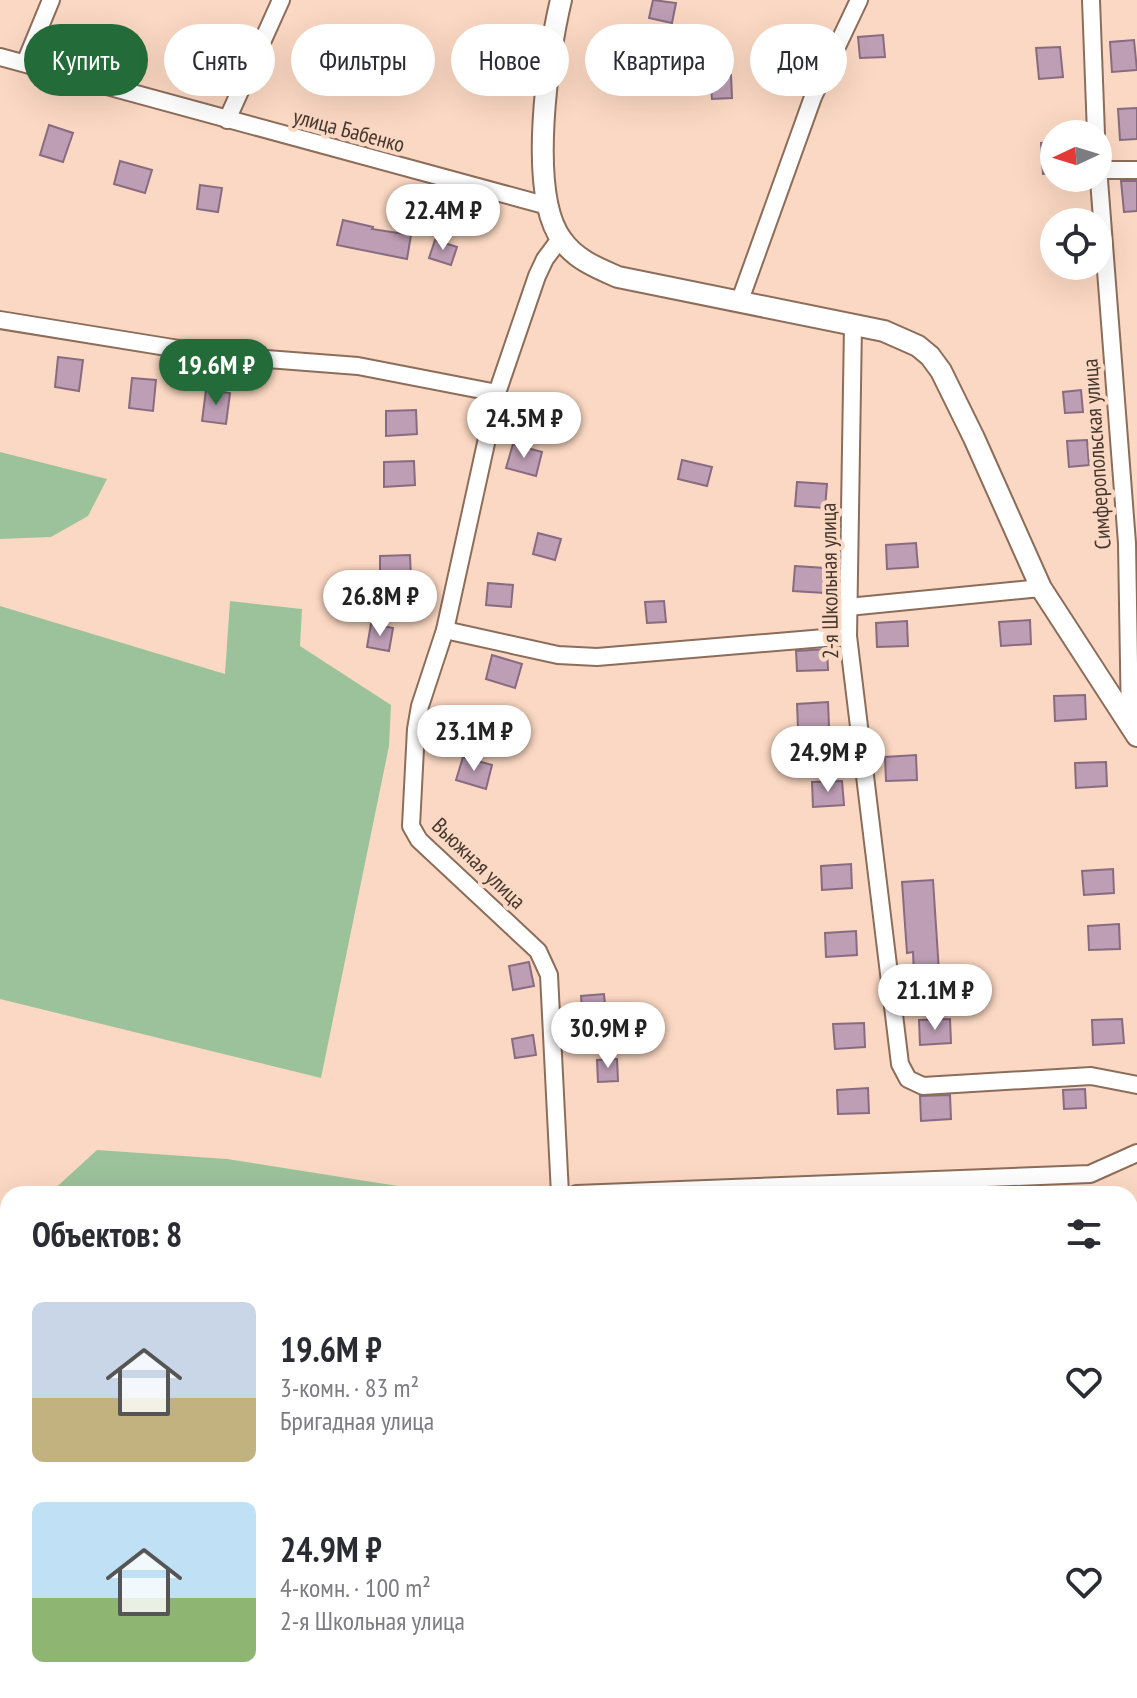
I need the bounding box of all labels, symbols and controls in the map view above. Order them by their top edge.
chip: Купить [24,24,148,96]
chip: Снять [164,24,275,96]
chip: Фильтры [291,24,435,96]
chip: Новое [451,24,569,96]
chip: Квартира [585,24,734,96]
chip: Дом [750,24,847,96]
street label: улица Бабенко [290,102,408,158]
north arrow [1040,120,1112,192]
map controls [1040,120,1112,280]
pin: 22.4M ₽ [369,184,517,252]
text: 22.4M ₽ [404,193,482,226]
button: locate [1040,208,1112,280]
pin: 19.6M ₽ [142,339,290,407]
text: 19.6M ₽ [177,348,255,381]
street label: Симферопольская улица [1075,358,1117,550]
pin: 24.5M ₽ [450,392,598,460]
text: 24.5M ₽ [485,401,563,434]
street label: 2-я Школьная улица [814,503,844,659]
pin: 26.8M ₽ [306,570,454,638]
text: 26.8M ₽ [341,579,419,612]
pin: 23.1M ₽ [400,705,548,773]
text: 23.1M ₽ [435,714,513,747]
pin: 24.9M ₽ [754,726,902,794]
text: 24.9M ₽ [789,735,867,768]
street label: Вьюжная улица [426,811,532,915]
pin: 21.1M ₽ [861,964,1009,1032]
text: 21.1M ₽ [896,973,974,1006]
pin: 30.9M ₽ [534,1002,682,1070]
text: 30.9M ₽ [569,1011,647,1044]
text: Объектов: 8 [32,1212,182,1256]
icon: filters [1062,1212,1106,1256]
text: 19.6M ₽ [280,1327,382,1371]
icon: home [96,1334,192,1430]
icon: heart [1062,1360,1106,1404]
text: 3-комн. · 83 m² [280,1371,419,1404]
text: Бригадная улица [280,1404,434,1437]
text: 24.9M ₽ [280,1527,382,1571]
icon: home [96,1534,192,1630]
icon: heart [1062,1560,1106,1604]
text: 4-комн. · 100 m² [280,1571,431,1604]
text: 2-я Школьная улица [280,1604,465,1637]

